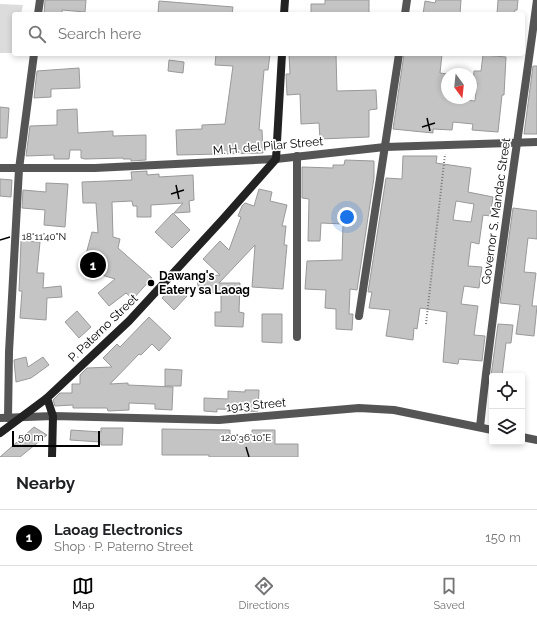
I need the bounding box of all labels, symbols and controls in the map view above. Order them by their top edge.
search box [12,12,525,56]
icon: search [26,23,48,45]
text: Search here [58,25,141,43]
north arrow [441,68,477,104]
street label: M. H. del Pilar Street [212,134,324,158]
street label: Governor S. Mandac Street [479,137,513,285]
your location [337,207,357,227]
text: 18°11'40"N [22,231,66,242]
pin: 1 [80,250,106,280]
place label: Dawang's Eatery sa Laoag [159,269,250,297]
marker: Dawang's Eatery sa Laoag [146,278,156,288]
street label: P. Paterno Street [65,291,141,365]
map controls [489,373,525,445]
button: locate [489,373,525,409]
street label: 1913 Street [225,395,287,415]
button: layers [489,409,525,445]
scale bar [12,429,100,448]
text: 50 m [18,431,44,444]
text: 120°36'10"E [221,432,271,443]
text: Nearby [16,473,75,493]
text: Laoag Electronics [54,521,183,539]
text: 1 [26,530,32,545]
text: 150 m [485,530,521,545]
text: Shop · P. Paterno Street [54,539,193,554]
tab: Map [72,575,94,612]
tab: Directions [239,575,289,612]
tab: Saved [433,575,465,612]

